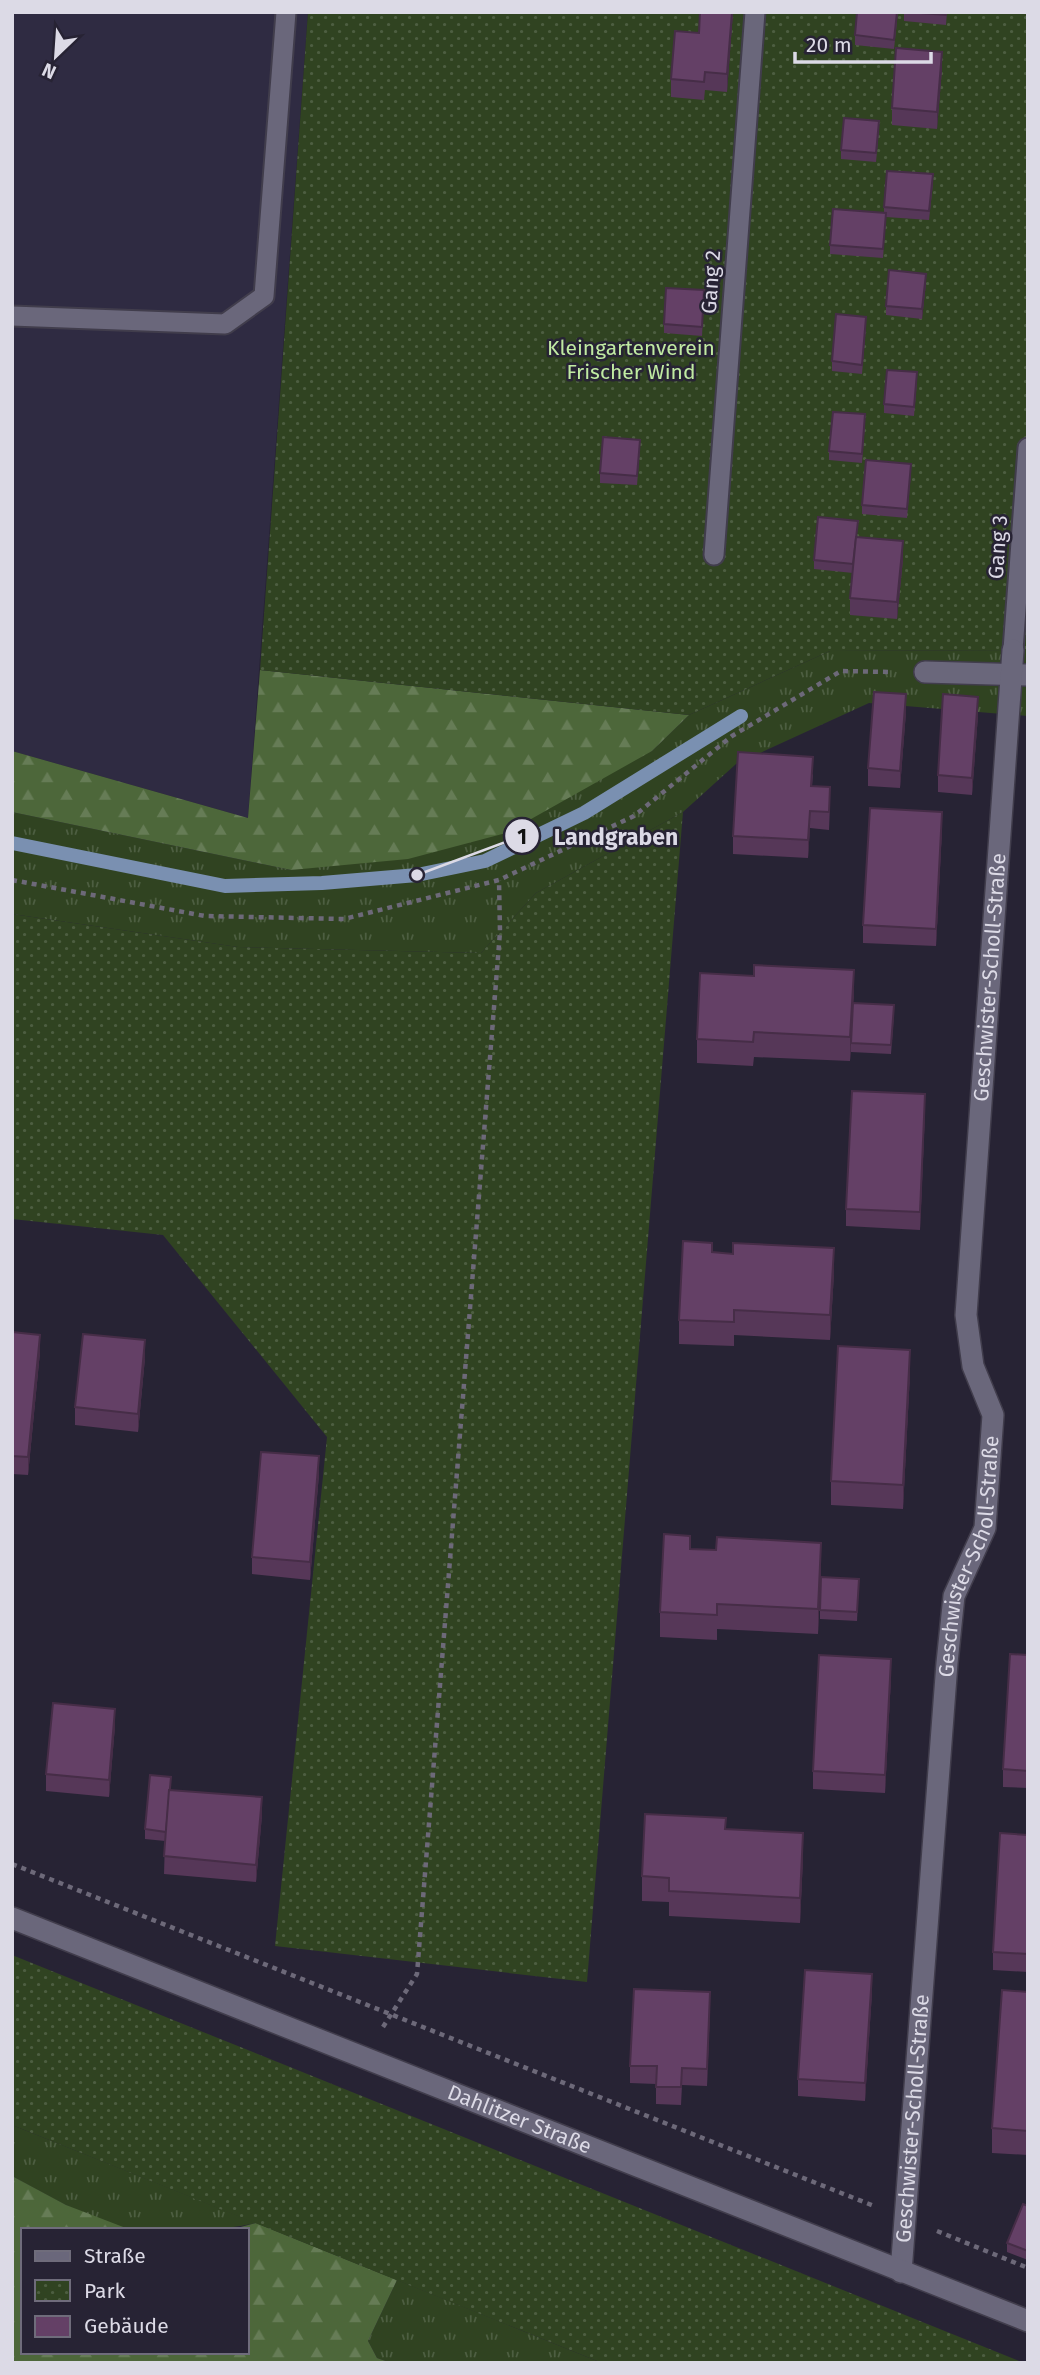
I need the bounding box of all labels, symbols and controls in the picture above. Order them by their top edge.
north arrow [21,21,91,91]
scale bar [795,21,932,65]
text: 20 m [806,32,852,58]
text: N [38,58,60,84]
street label: Gang 2 [696,249,726,315]
park label: Kleingartenverein Frischer Wind [547,335,715,385]
street label: Gang 3 [983,514,1013,580]
callout: Landgraben [504,814,692,858]
text: Landgraben [554,823,678,851]
text: 1 [517,824,527,850]
street label: Geschwister-Scholl-Straße [968,852,1012,1102]
street label: Geschwister-Scholl-Straße [933,1435,1005,1678]
street label: Geschwister-Scholl-Straße [890,1993,935,2244]
street label: Dahlitzer Straße [444,2079,595,2160]
legend [21,2228,248,2354]
text: Straße [84,2243,146,2269]
text: Park [84,2278,126,2304]
text: Gebäude [84,2313,169,2339]

